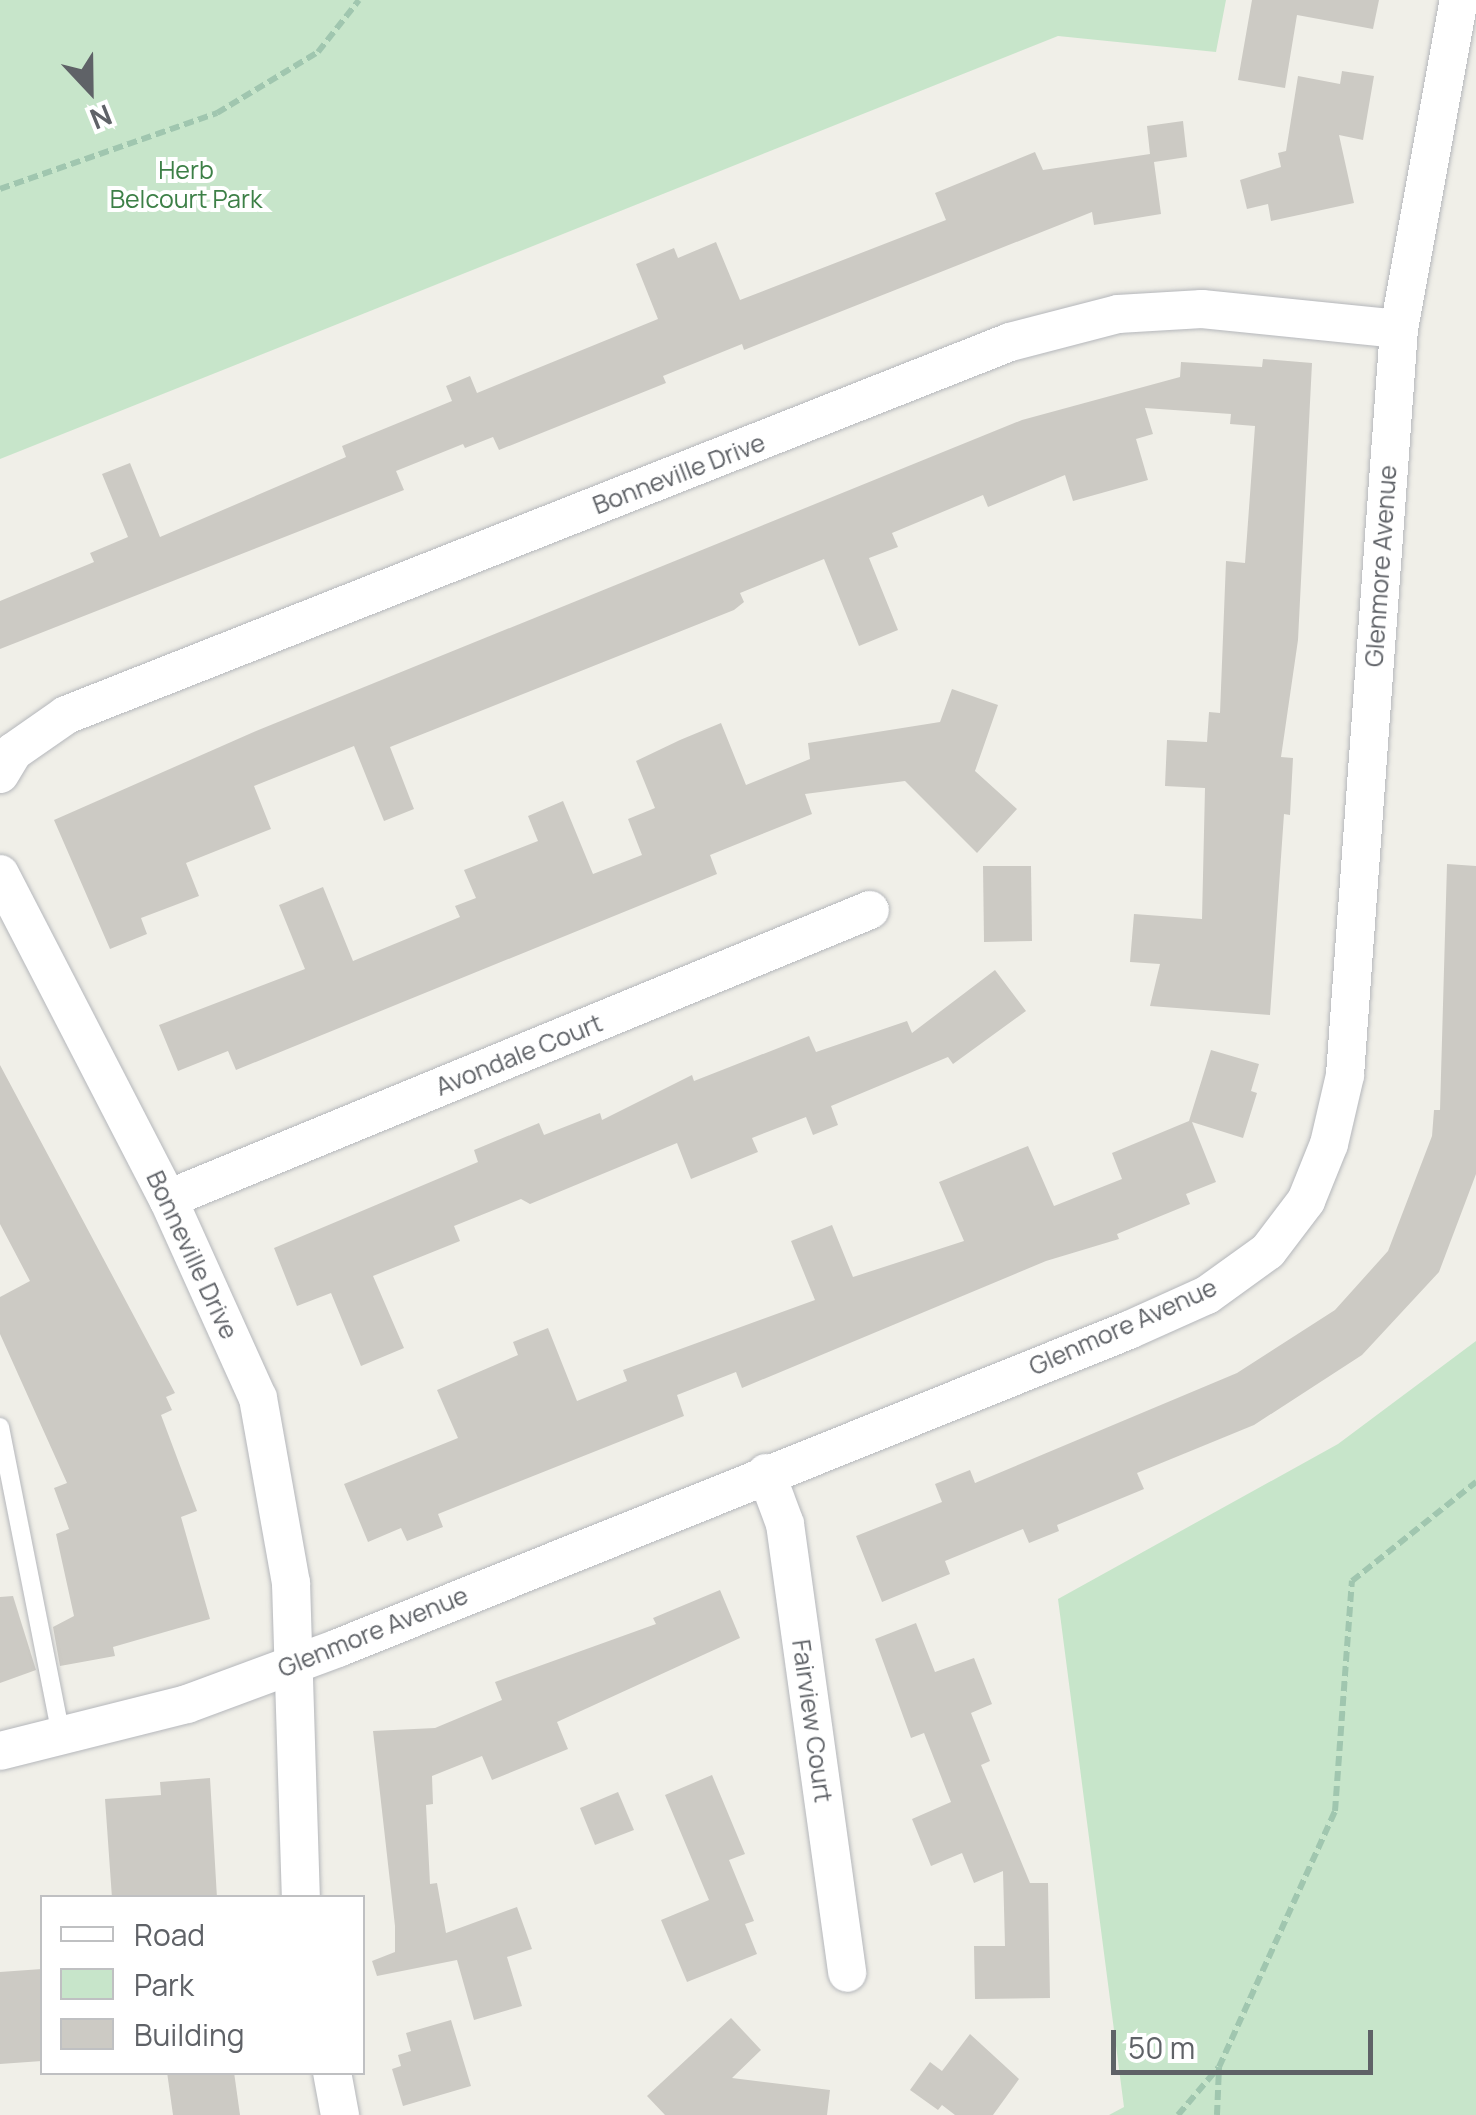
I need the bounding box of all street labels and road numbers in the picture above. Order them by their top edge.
street label: Bonneville Drive [589,427,769,521]
street label: Glenmore Avenue [1359,464,1403,668]
street label: Avondale Court [431,1008,607,1102]
street label: Bonneville Drive [140,1166,244,1344]
street label: Glenmore Avenue [1024,1272,1222,1382]
street label: Glenmore Avenue [274,1580,472,1684]
street label: Fairview Court [786,1638,838,1804]

